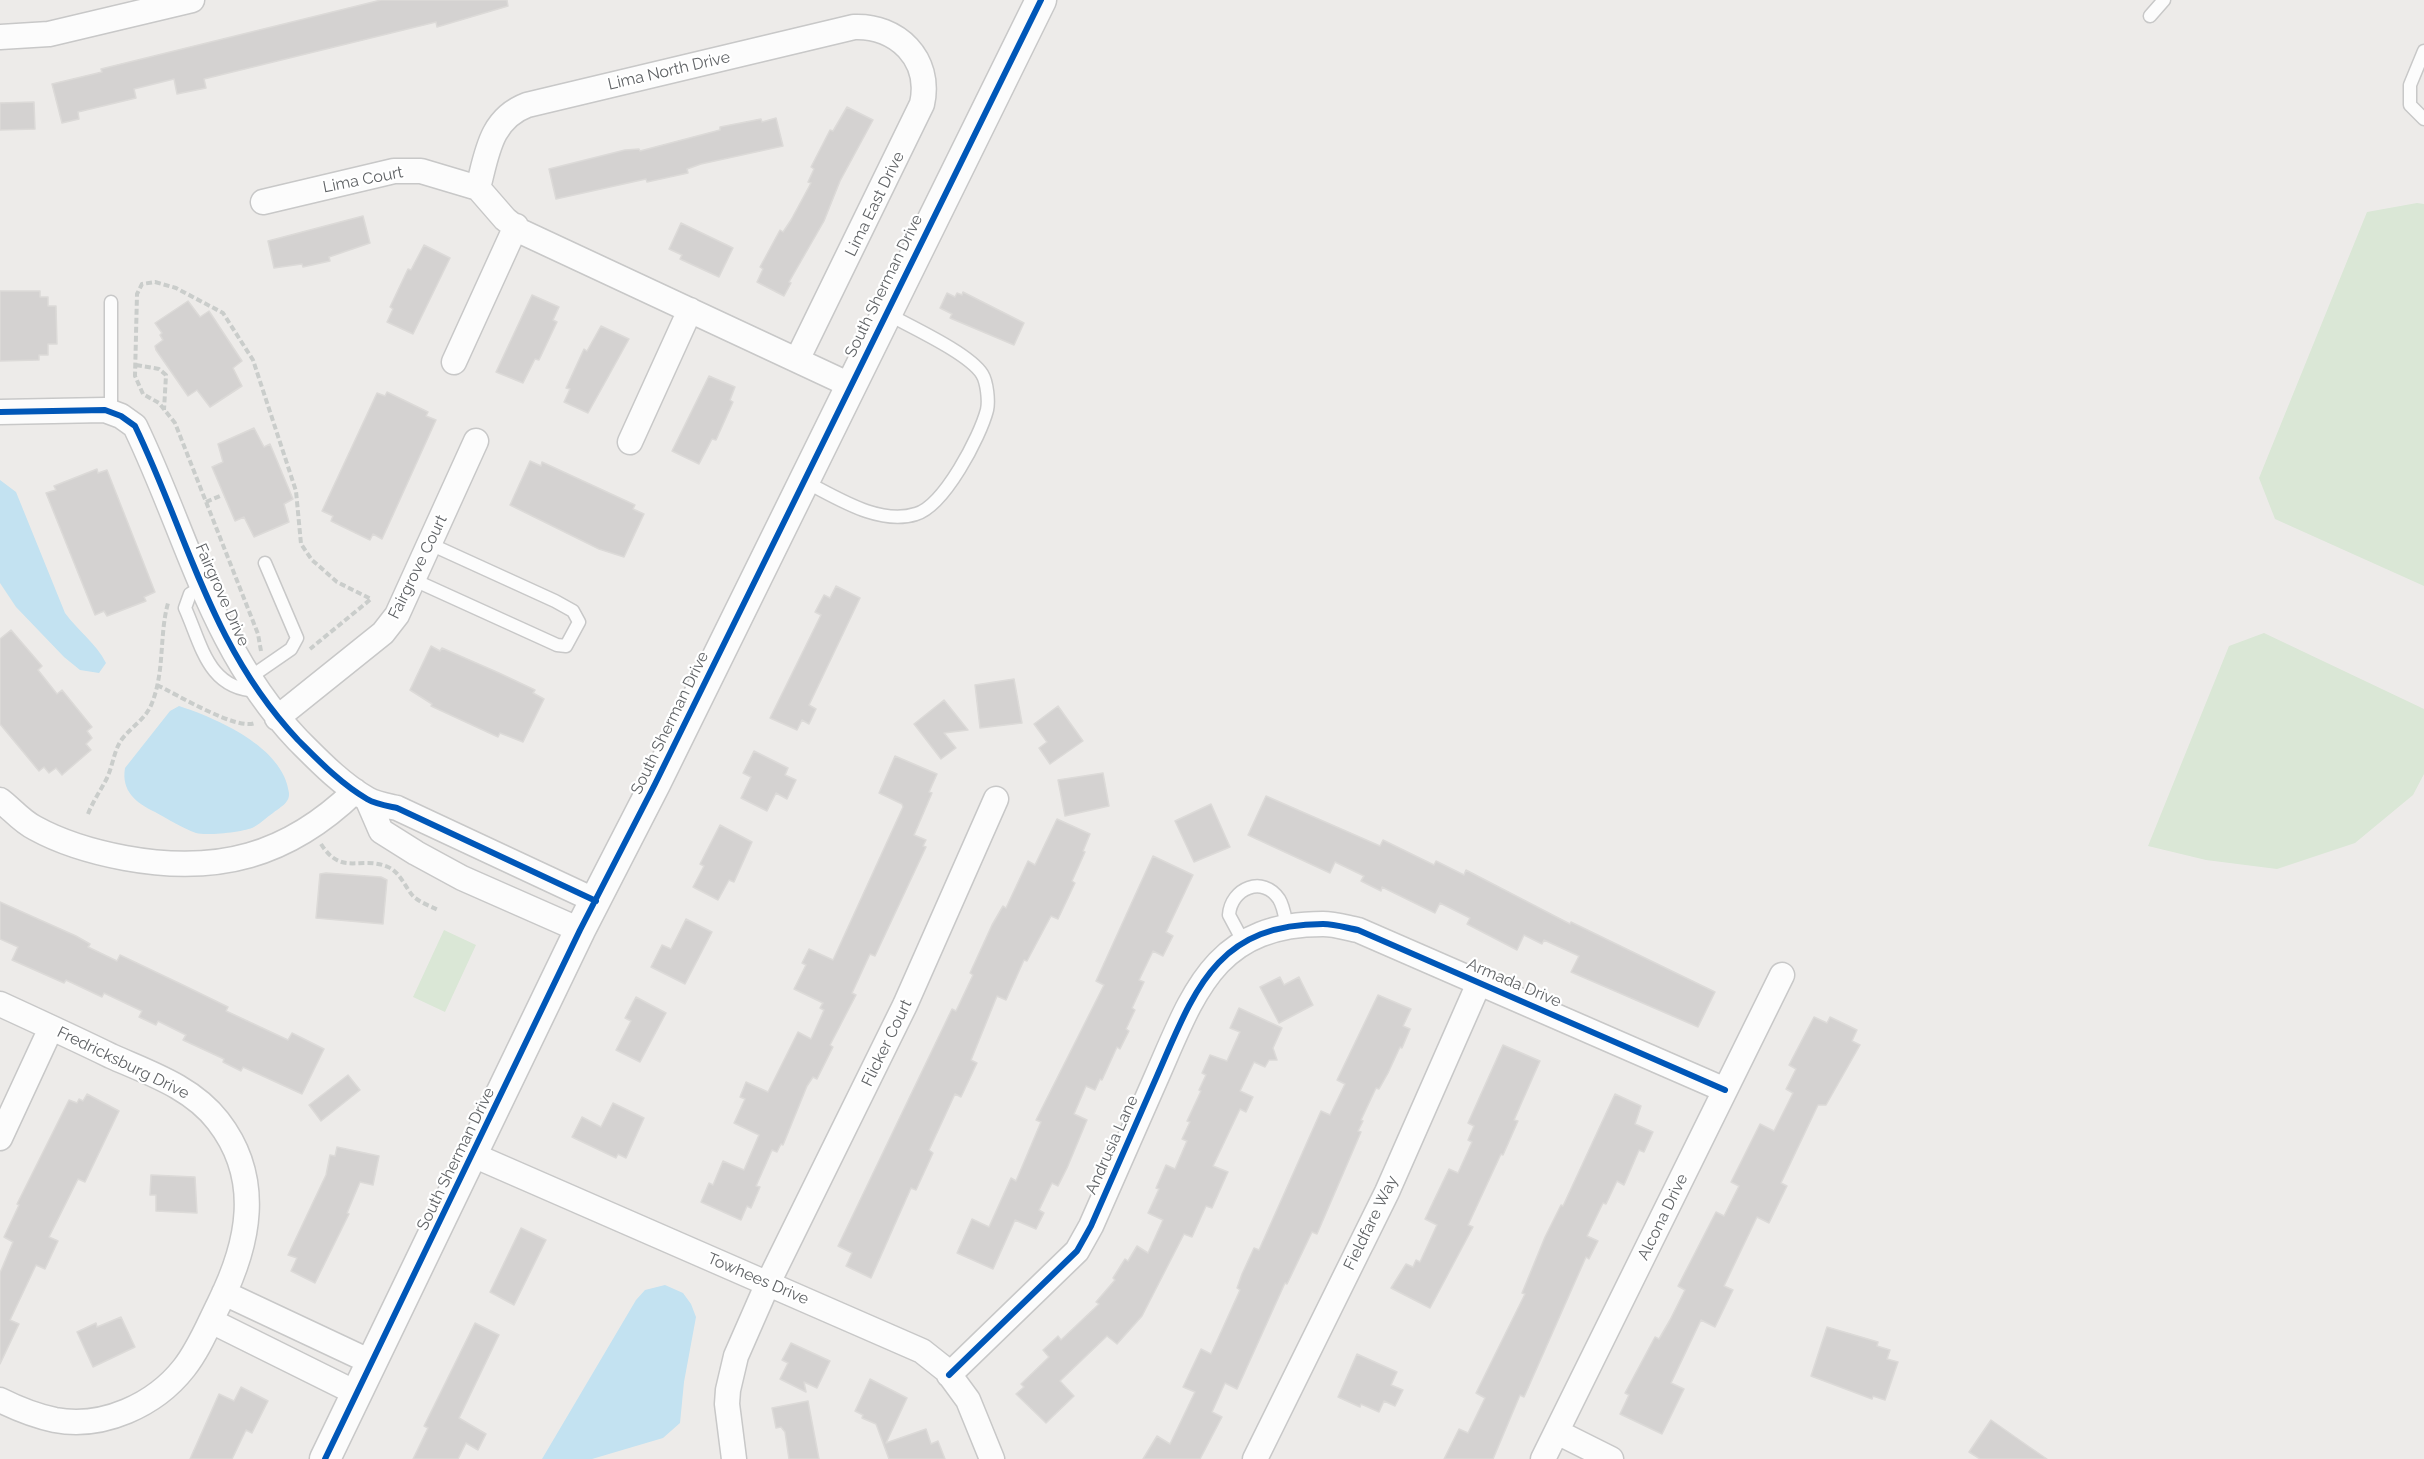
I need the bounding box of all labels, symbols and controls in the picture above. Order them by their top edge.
street label: Lima North Drive [606,48,732,94]
street label: Lima East Drive [841,149,909,259]
street label: Lima Court [321,163,405,197]
street label: South Sherman Drive [841,211,927,361]
street label: Fairgrove Court [385,512,451,622]
street label: Fairgrove Drive [191,541,253,649]
street label: South Sherman Drive [627,648,713,798]
street label: Armada Drive [1464,954,1564,1012]
street label: Flicker Court [858,996,916,1090]
street label: Fredricksburg Drive [54,1023,192,1103]
street label: South Sherman Drive [413,1084,499,1234]
street label: Andrusia Lane [1082,1093,1142,1197]
street label: Alcona Drive [1634,1171,1692,1263]
street label: Fieldfare Way [1340,1173,1402,1273]
street label: Towhees Drive [704,1249,812,1309]

